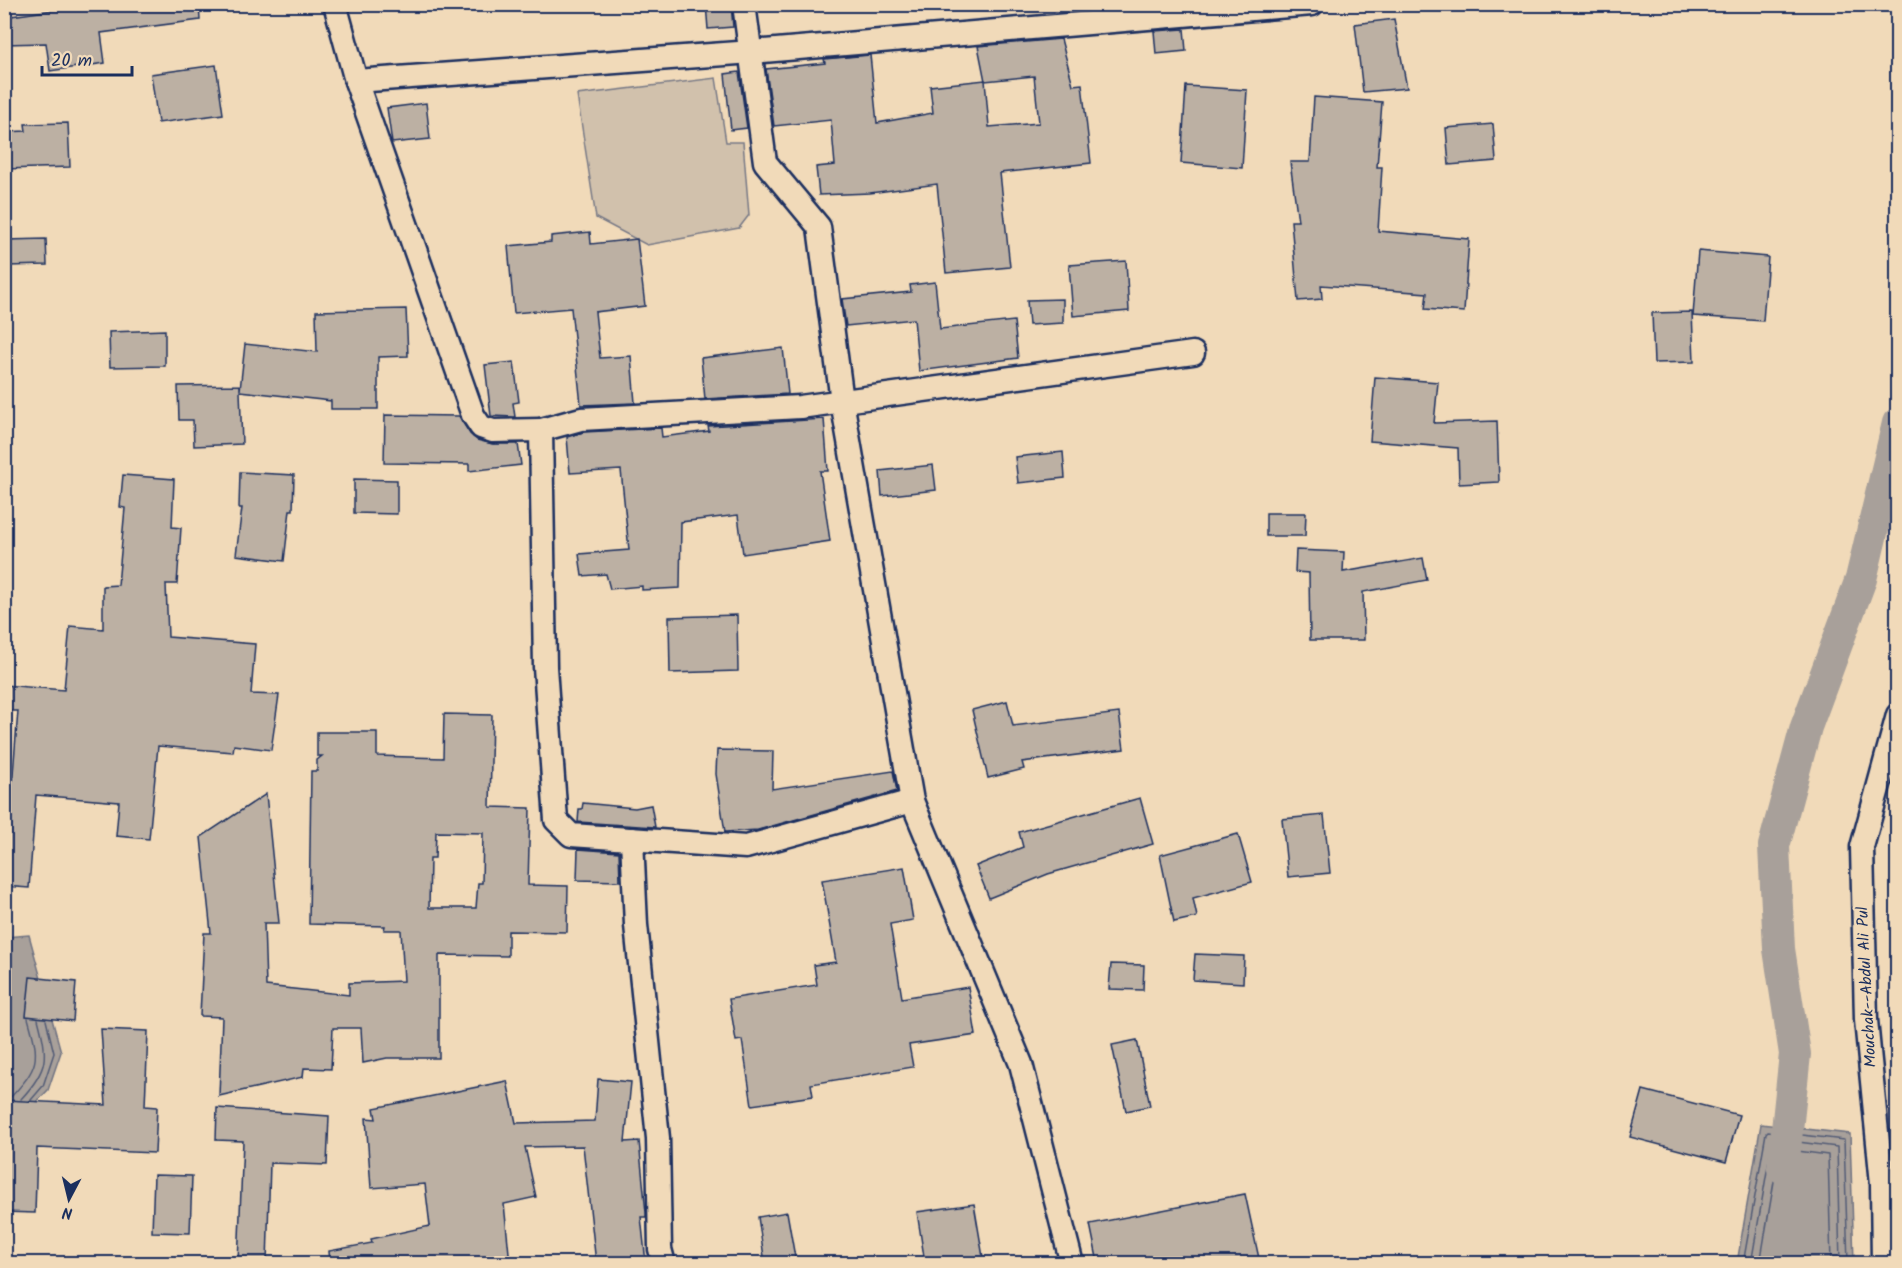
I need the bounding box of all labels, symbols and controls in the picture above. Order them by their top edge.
scale bar [42,39,132,77]
text: 20 m [51,47,92,76]
street label: Mouchak--Abdul Ali Pul [1850,906,1884,1068]
north arrow [39,1169,99,1229]
text: N [61,1199,74,1225]

